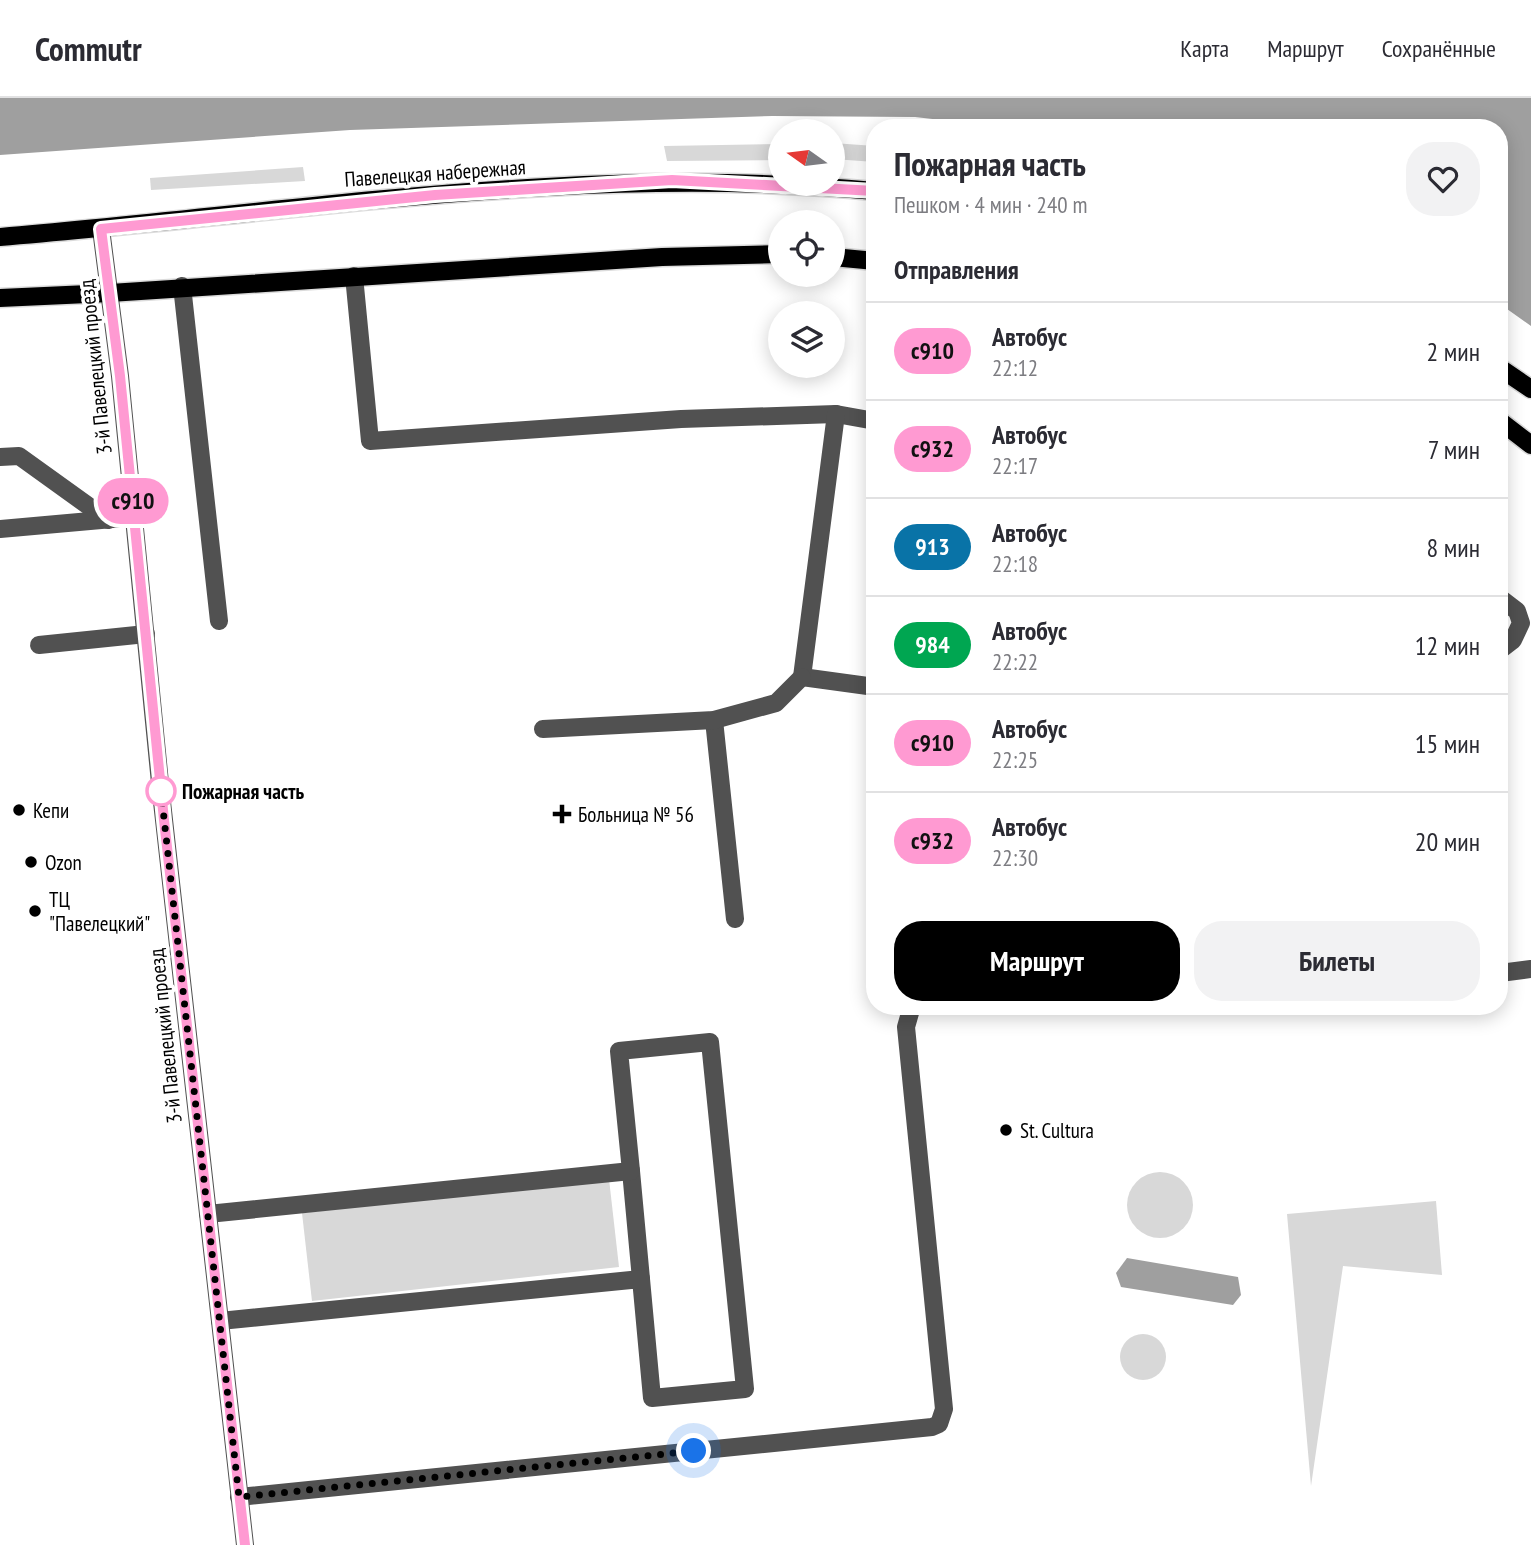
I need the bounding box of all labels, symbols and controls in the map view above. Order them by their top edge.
text: Commutr [35,27,142,70]
text: Карта [1180,33,1229,64]
text: Маршрут [1267,33,1344,64]
text: Сохранённые [1382,33,1496,64]
north arrow [768,119,845,196]
map controls [768,119,845,378]
text: Пожарная часть [894,142,1086,185]
button: heart [1406,142,1480,216]
street label: Павелецкая набережная [343,153,527,193]
text: Пешком · 4 мин · 240 m [894,190,1087,219]
button: locate [768,210,845,287]
text: Отправления [894,253,1019,286]
street label: 3-й Павелецкий проезд [72,278,118,456]
button: layers [768,301,845,378]
text: Автобус [992,320,1067,353]
text: с910 [911,335,954,366]
text: 2 мин [1427,335,1480,368]
text: 22:12 [992,353,1038,382]
text: Автобус [992,418,1067,451]
text: с932 [911,433,954,464]
text: 7 мин [1428,433,1480,466]
text: 22:17 [992,451,1038,480]
line badge: с910 [84,478,182,524]
text: с910 [112,485,154,516]
text: Автобус [992,516,1067,549]
text: 913 [915,531,950,562]
text: 8 мин [1427,531,1480,564]
text: 22:18 [992,549,1038,578]
text: Автобус [992,614,1067,647]
text: 984 [915,629,950,660]
text: 12 мин [1415,629,1480,662]
text: 22:22 [992,647,1038,676]
text: Автобус [992,712,1067,745]
text: с910 [911,727,954,758]
text: 15 мин [1415,727,1480,760]
text: 22:25 [992,745,1038,774]
marker: Пожарная часть [146,776,176,806]
place label: Пожарная часть [182,778,304,805]
place label: Кепи [33,797,69,824]
place label: Больница № 56 [578,801,694,828]
marker: Кепи [11,802,27,818]
marker: Больница № 56 [552,804,572,824]
text: Автобус [992,810,1067,843]
text: с932 [911,825,954,856]
text: 20 мин [1415,825,1480,858]
text: 22:30 [992,843,1038,872]
place label: Ozon [45,849,82,876]
marker: Ozon [23,854,39,870]
place label: ТЦ "Павелецкий" [49,886,150,937]
marker: ТЦ "Павелецкий" [27,903,43,919]
button: Маршрут [894,921,1180,1001]
button: Билеты [1194,921,1480,1001]
street label: 3-й Павелецкий проезд [142,947,188,1125]
place label: St. Cultura [1020,1117,1094,1144]
marker: St. Cultura [998,1122,1014,1138]
your location [676,1433,711,1468]

